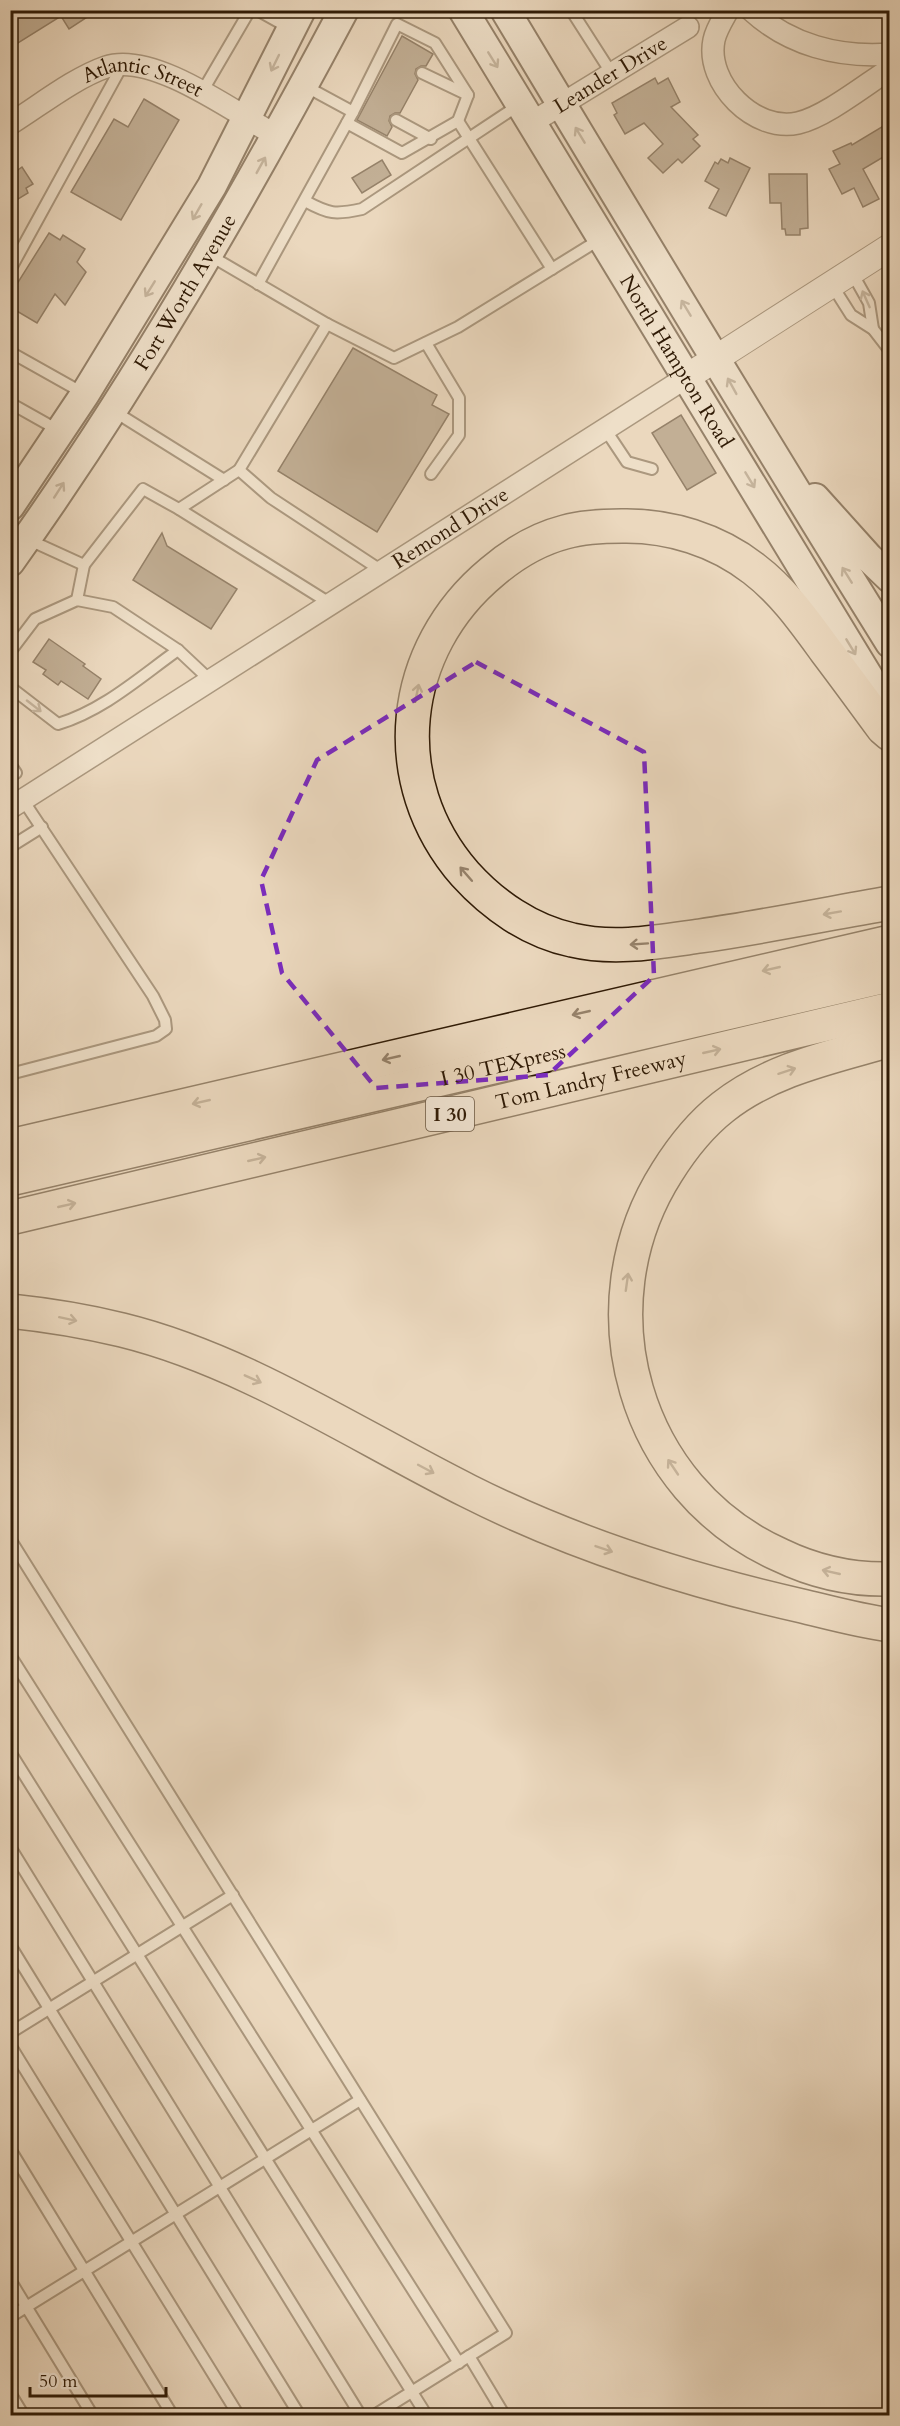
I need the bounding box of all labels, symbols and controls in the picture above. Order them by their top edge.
street label: Leander Drive [548,29,673,121]
street label: Atlantic Street [77,50,209,105]
one-way arrow [488,51,500,68]
one-way arrow [268,53,280,71]
one-way arrow [574,127,586,144]
one-way arrow [255,157,267,174]
one-way arrow [190,204,202,221]
street label: Fort Worth Avenue [127,209,244,376]
street label: North Hampton Road [612,269,740,454]
one-way arrow [144,280,156,297]
one-way arrow [859,290,871,308]
one-way arrow [679,300,691,317]
one-way arrow [726,378,738,395]
one-way arrow [744,471,756,488]
street label: Remond Drive [387,480,514,576]
one-way arrow [52,482,65,499]
one-way arrow [841,567,853,584]
one-way arrow [845,638,857,655]
one-way arrow [411,684,423,703]
one-way arrow [26,700,42,712]
one-way arrow [459,867,473,882]
one-way arrow [823,908,842,919]
one-way arrow [630,938,650,949]
one-way arrow [762,964,781,976]
one-way arrow [572,1008,591,1020]
street label: I 30 TEXpress [438,1037,568,1094]
street label: Tom Landry Freeway [493,1044,689,1117]
one-way arrow [703,1045,722,1057]
one-way arrow [382,1052,401,1064]
one-way arrow [778,1065,797,1076]
one-way arrow [192,1096,211,1108]
road number: I 30 [426,1097,474,1131]
one-way arrow [247,1153,266,1165]
one-way arrow [58,1198,77,1210]
one-way arrow [622,1273,633,1293]
one-way arrow [59,1313,78,1325]
one-way arrow [244,1374,262,1385]
one-way arrow [667,1459,679,1476]
one-way arrow [417,1463,434,1475]
one-way arrow [594,1544,613,1555]
one-way arrow [822,1566,841,1578]
scale bar [30,2360,166,2398]
text: 50 m [39,2369,78,2394]

